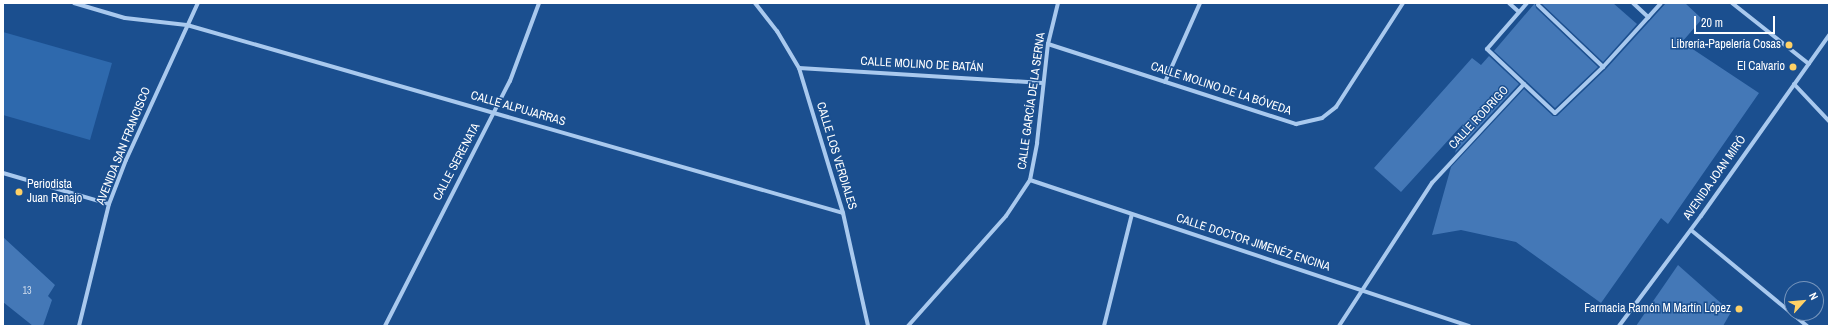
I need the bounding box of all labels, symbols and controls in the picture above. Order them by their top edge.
scale bar [1696,8,1777,34]
text: 20 m [1701,15,1723,31]
street label: CALLE GARCÍA DE LA SERNA [1015,31,1049,171]
place label: Librería-Papelería Cosas [1671,38,1781,52]
marker: Librería-Papelería Cosas [1784,40,1794,50]
street label: CALLE MOLINO DE BATÁN [860,55,984,75]
street label: CALLE MOLINO DE LA BÓVEDA [1149,59,1293,119]
place label: El Calvario [1737,60,1785,74]
marker: El Calvario [1788,62,1798,72]
street label: CALLE RODRIGO [1446,83,1512,153]
street label: AVENIDA SAN FRANCISCO [94,85,154,207]
street label: CALLE ALPUJARRAS [469,89,567,129]
street label: CALLE LOS VERDIALES [813,101,859,211]
street label: CALLE SERENATA [431,121,483,203]
street label: AVENIDA JOAN MIRÓ [1680,133,1750,223]
place label: Periodista Juan Renajo [27,178,82,206]
marker: Periodista Juan Renajo [14,187,24,197]
street label: CALLE DOCTOR JIMENÉZ ENCINA [1174,211,1332,275]
north arrow [1784,281,1824,321]
house number: 13 [22,285,32,297]
text: N [1806,290,1822,302]
place label: Farmacia Ramón M Martín López [1584,302,1731,316]
marker: Farmacia Ramón M Martín López [1734,304,1744,314]

